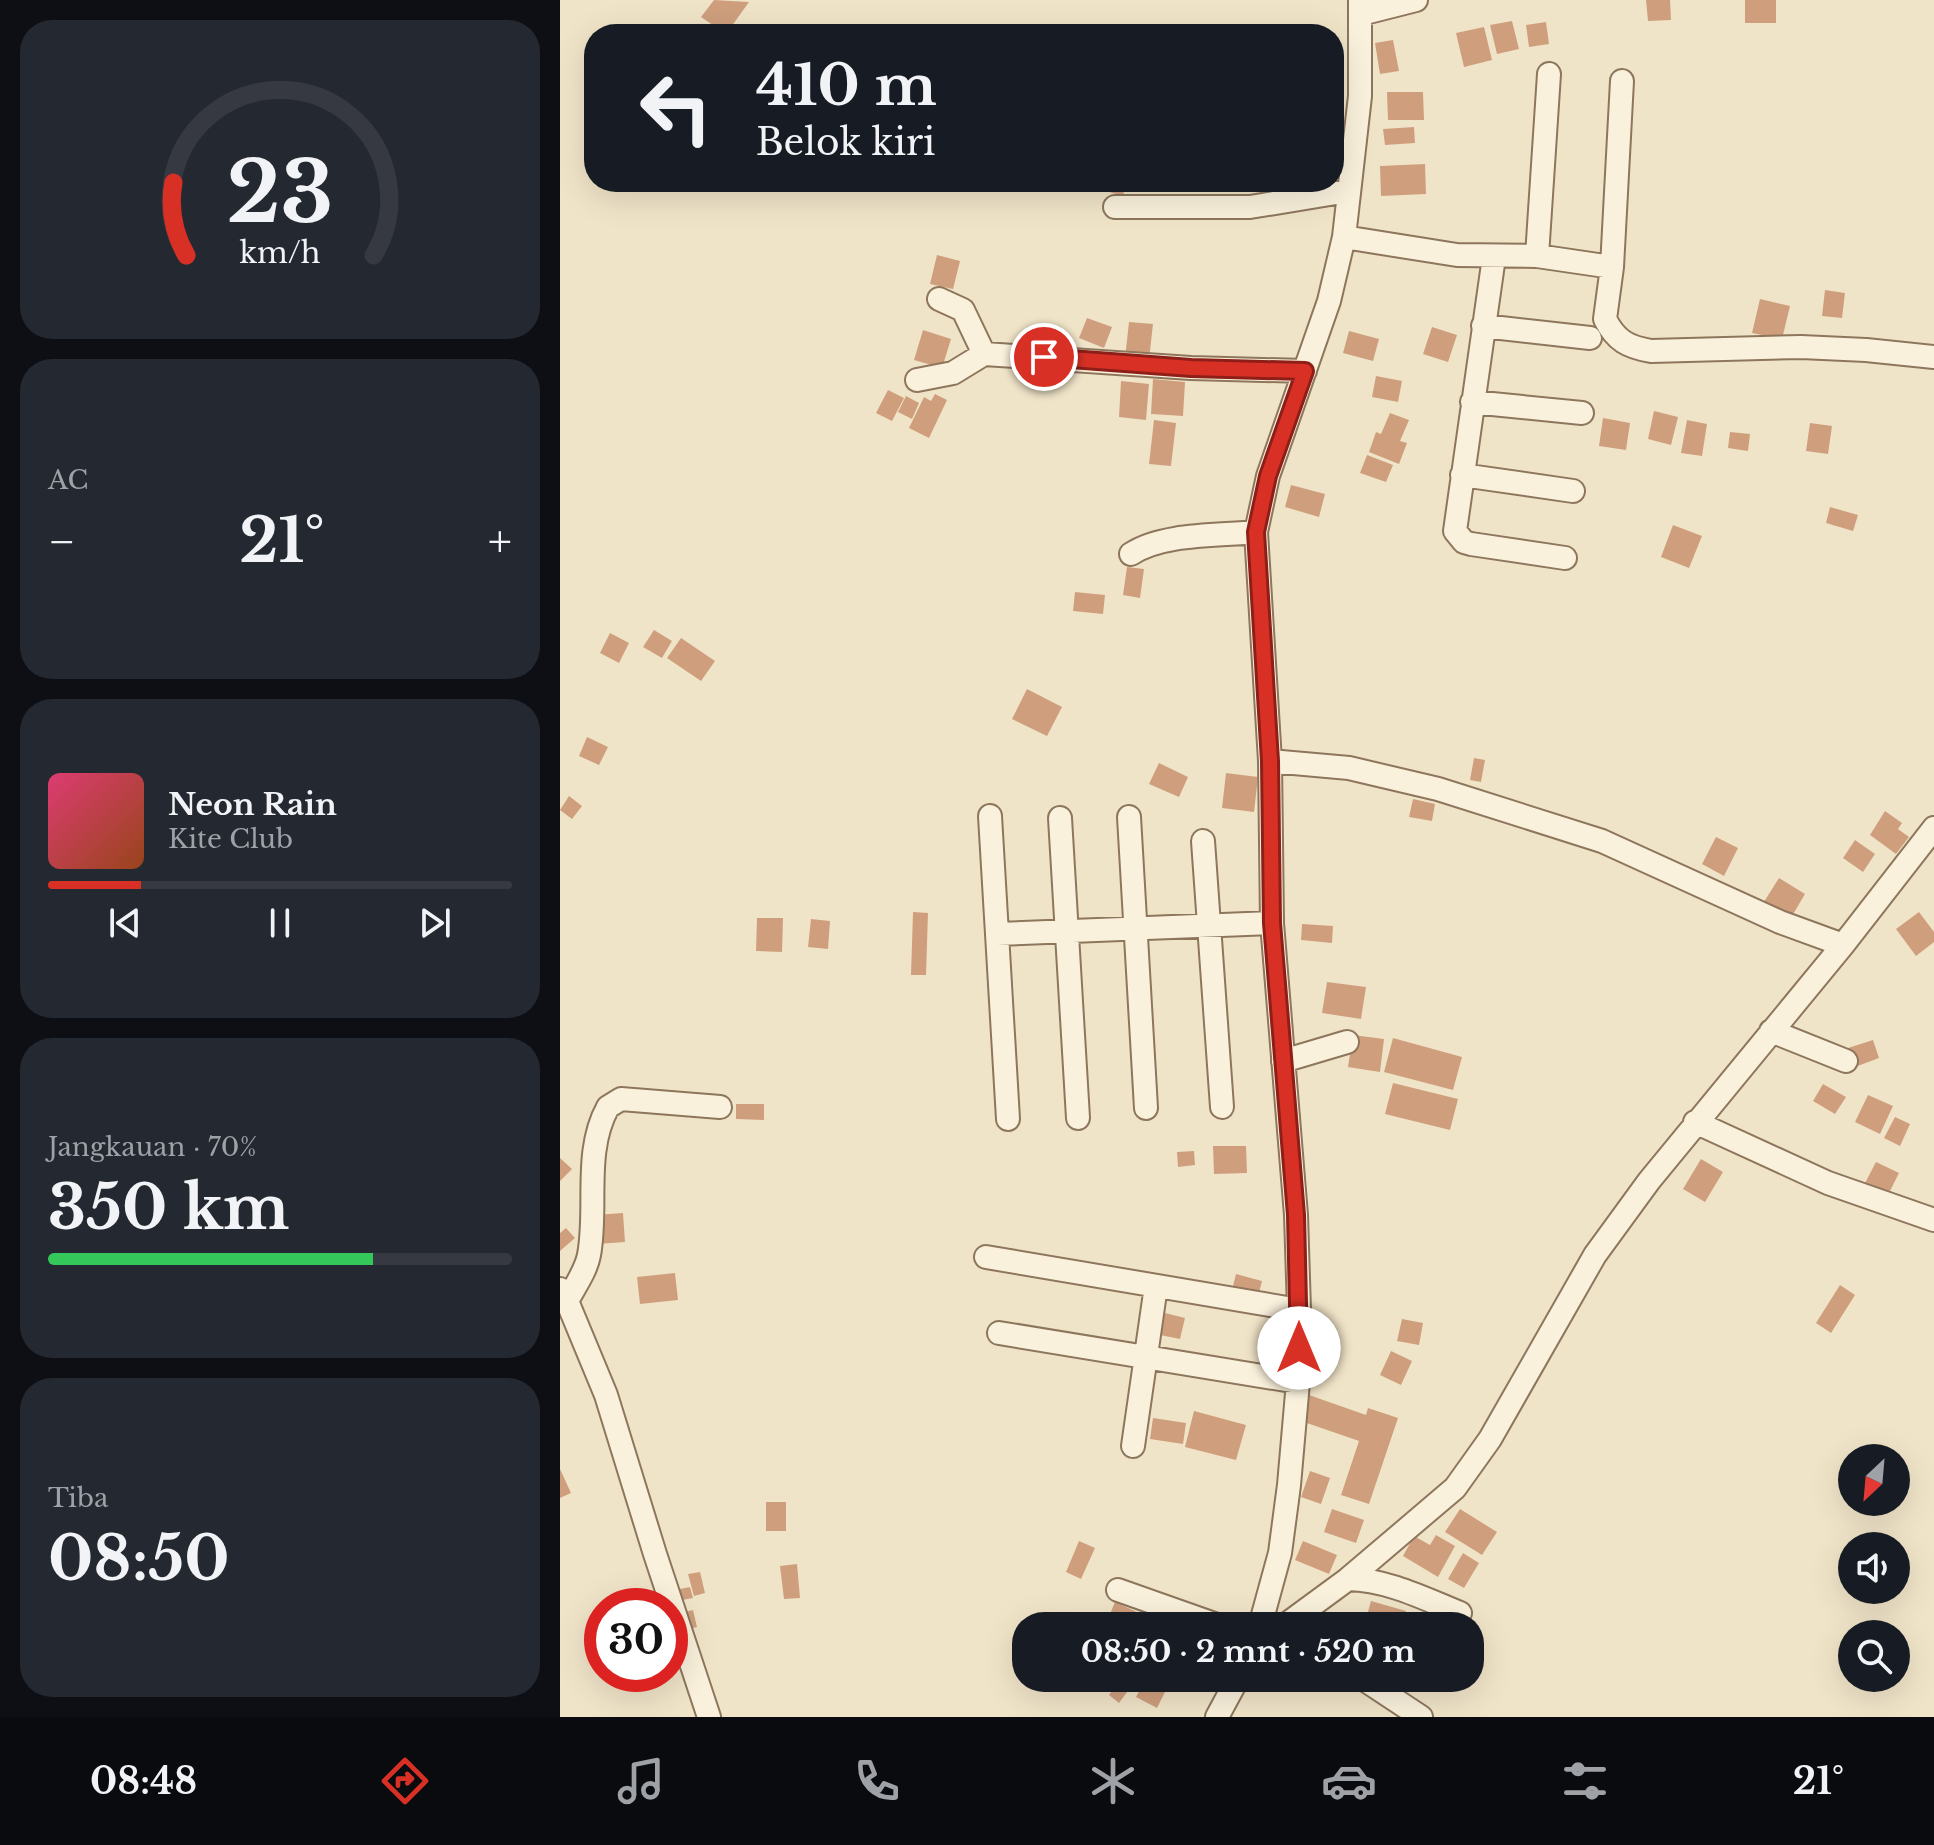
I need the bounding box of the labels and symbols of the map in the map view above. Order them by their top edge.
pin [1010,323,1078,391]
position arrow [1257,1306,1341,1390]
north arrow [1838,1444,1910,1516]
speed limit sign: 30 [584,1588,688,1692]

